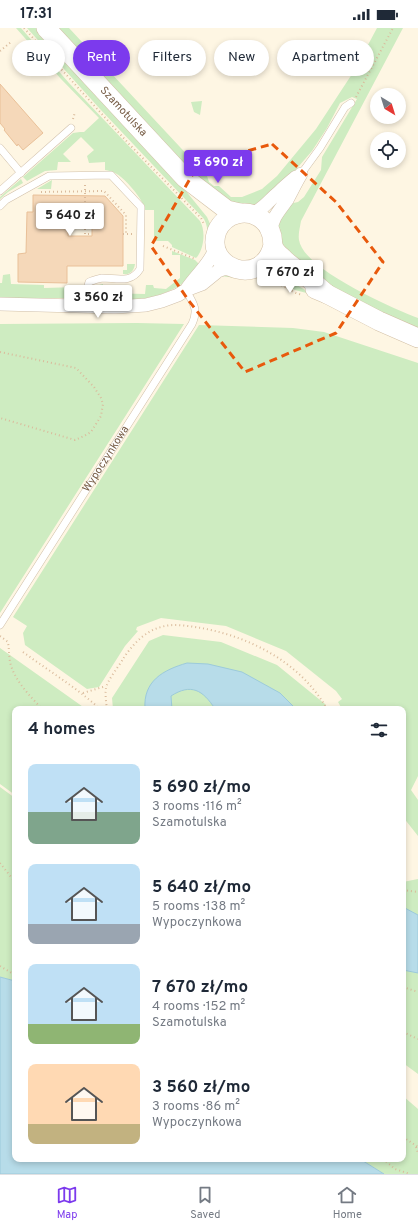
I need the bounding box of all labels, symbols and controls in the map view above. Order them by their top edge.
text: 17:31 [20,5,53,24]
chip: Buy [12,40,65,76]
chip: Rent [73,40,130,76]
chip: Filters [138,40,206,76]
chip: New [214,40,269,76]
chip: Apartment [277,40,374,76]
street label: Szamotulska [97,84,150,140]
north arrow [370,88,406,124]
map controls [370,88,406,168]
button: locate [370,132,406,168]
pin: 5 690 zł [177,150,259,184]
text: 5 690 zł [193,155,243,171]
pin: 5 640 zł [29,203,111,237]
text: 5 640 zł [45,208,95,224]
pin: 7 670 zł [249,260,331,294]
text: 7 670 zł [266,265,314,281]
pin: 3 560 zł [57,285,139,319]
text: 3 560 zł [73,290,123,306]
street label: Wypoczynkowa [80,423,132,495]
text: 4 homes [28,719,95,741]
icon: filters [368,719,390,741]
text: 5 690 zł/mo [152,777,251,799]
icon: home [60,780,108,828]
text: 3 rooms · 116 m² [152,799,242,815]
text: Szamotulska [152,815,227,831]
text: 5 640 zł/mo [152,877,251,899]
icon: home [60,880,108,928]
text: 5 rooms · 138 m² [152,899,245,915]
text: Wypoczynkowa [152,915,242,931]
text: 7 670 zł/mo [152,977,248,999]
icon: home [60,980,108,1028]
text: 4 rooms · 152 m² [152,999,245,1015]
text: Szamotulska [152,1015,227,1031]
text: 3 560 zł/mo [152,1077,250,1099]
icon: home [60,1080,108,1128]
text: 3 rooms · 86 m² [152,1099,240,1115]
text: Wypoczynkowa [152,1115,242,1131]
tab: Map [56,1184,78,1222]
tab: Saved [190,1184,220,1222]
tab: Home [333,1184,362,1222]

